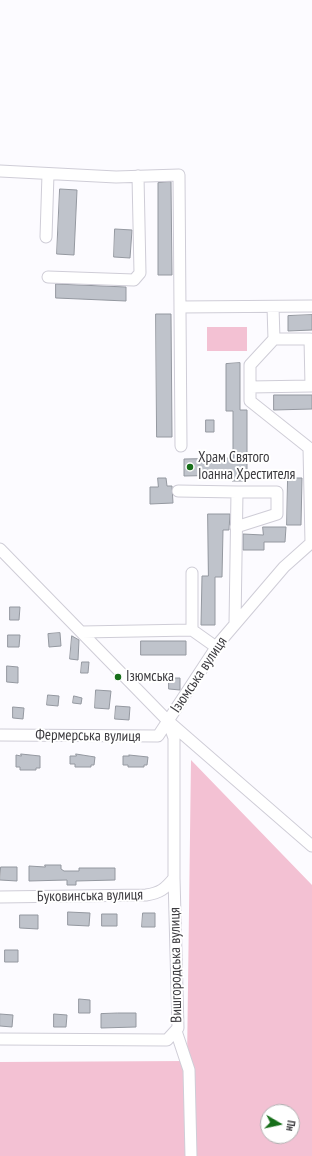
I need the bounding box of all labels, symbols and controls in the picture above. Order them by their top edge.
place label: Храм Святого Іоанна Хрестителя [198,449,295,484]
marker: Храм Святого Іоанна Хрестителя [185,462,195,472]
street label: Ізюмська вулиця [167,634,231,716]
place label: Ізюмська [126,668,174,686]
marker: Ізюмська [113,672,123,682]
street label: Фермерська вулиця [35,726,141,746]
street label: Буковинська вулиця [37,886,143,906]
street label: Вишгородська вулиця [166,907,186,1023]
north arrow [260,1104,300,1144]
text: Пн [283,1119,299,1132]

